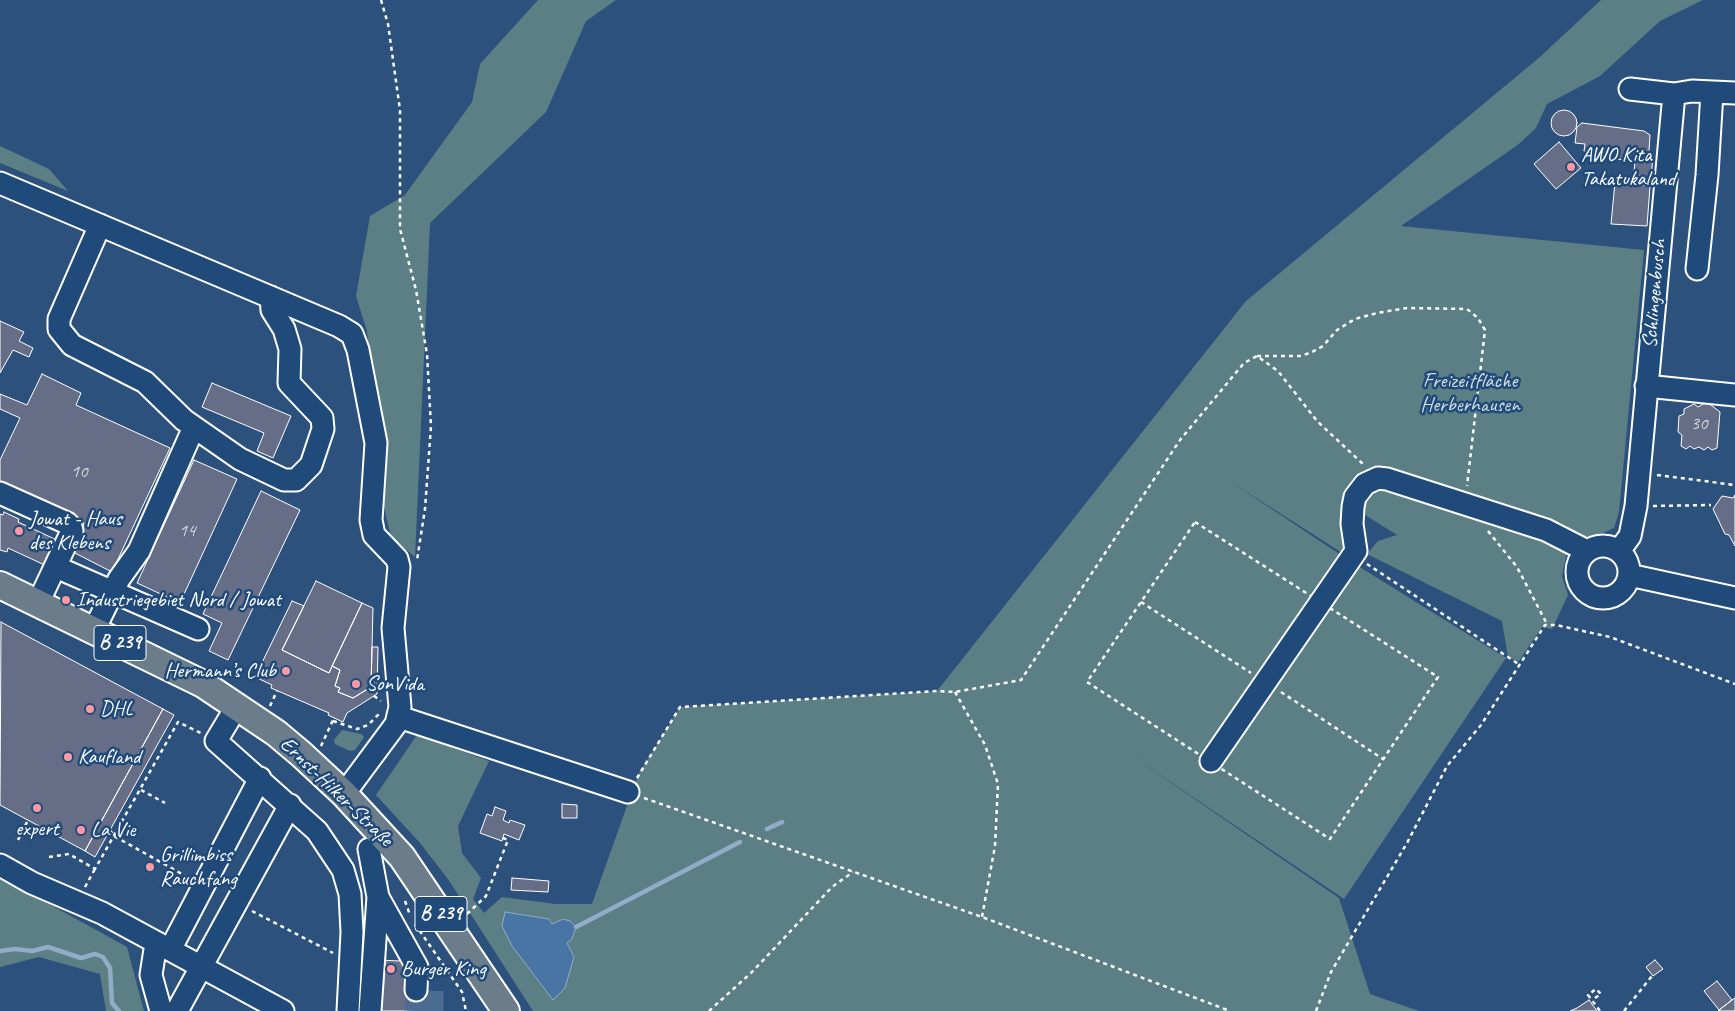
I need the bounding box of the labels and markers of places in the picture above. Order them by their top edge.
place label: AWO Kita Takatukaland [1581,142,1675,192]
marker: AWO Kita Takatukaland [1565,161,1577,173]
place label: Jowat - Haus des Klebens [29,506,122,556]
marker: Jowat - Haus des Klebens [13,525,25,537]
place label: Industriegebiet Nord / Jowat [76,587,281,613]
marker: Industriegebiet Nord / Jowat [60,594,72,606]
place label: Hermann’s Club [164,658,276,684]
marker: Hermann’s Club [280,665,292,677]
place label: SonVida [366,671,424,697]
marker: SonVida [350,678,362,690]
place label: DHL [100,696,133,722]
marker: DHL [84,703,96,715]
place label: Kaufland [78,744,141,770]
marker: Kaufland [62,751,74,763]
marker: expert [31,802,43,814]
place label: expert [15,816,59,842]
place label: La Vie [91,817,135,843]
marker: La Vie [75,824,87,836]
place label: Grillimbiss Rauchfang [160,842,237,892]
marker: Grillimbiss Rauchfang [144,861,156,873]
place label: Burger King [401,956,486,982]
marker: Burger King [385,963,397,975]

